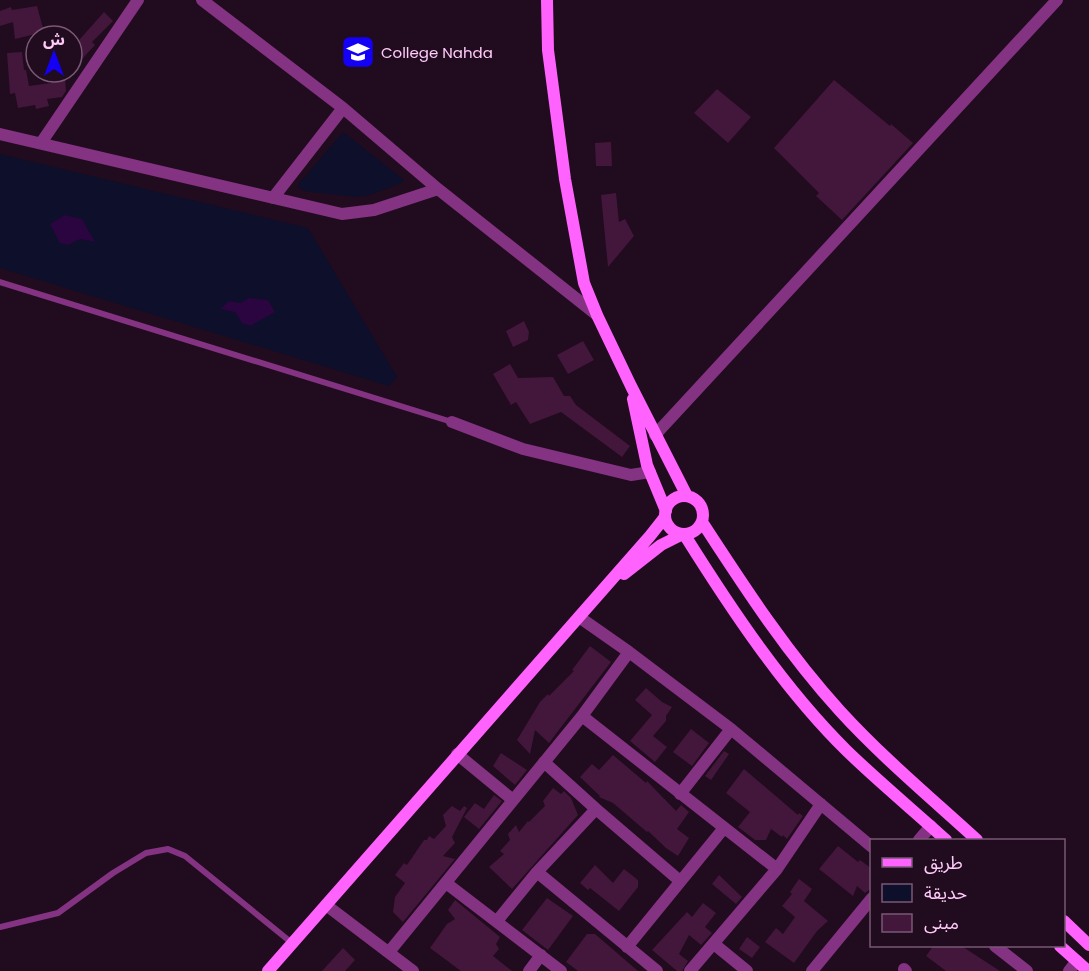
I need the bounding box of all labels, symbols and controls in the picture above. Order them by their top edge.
north arrow [24,24,84,84]
text: ش [43,28,65,51]
school or university icon: College Nahda [340,34,376,70]
place label: College Nahda [381,42,493,63]
legend [870,839,1065,947]
text: طريق [924,850,963,875]
text: حديقة [924,880,967,905]
text: مبنى [924,910,959,935]

